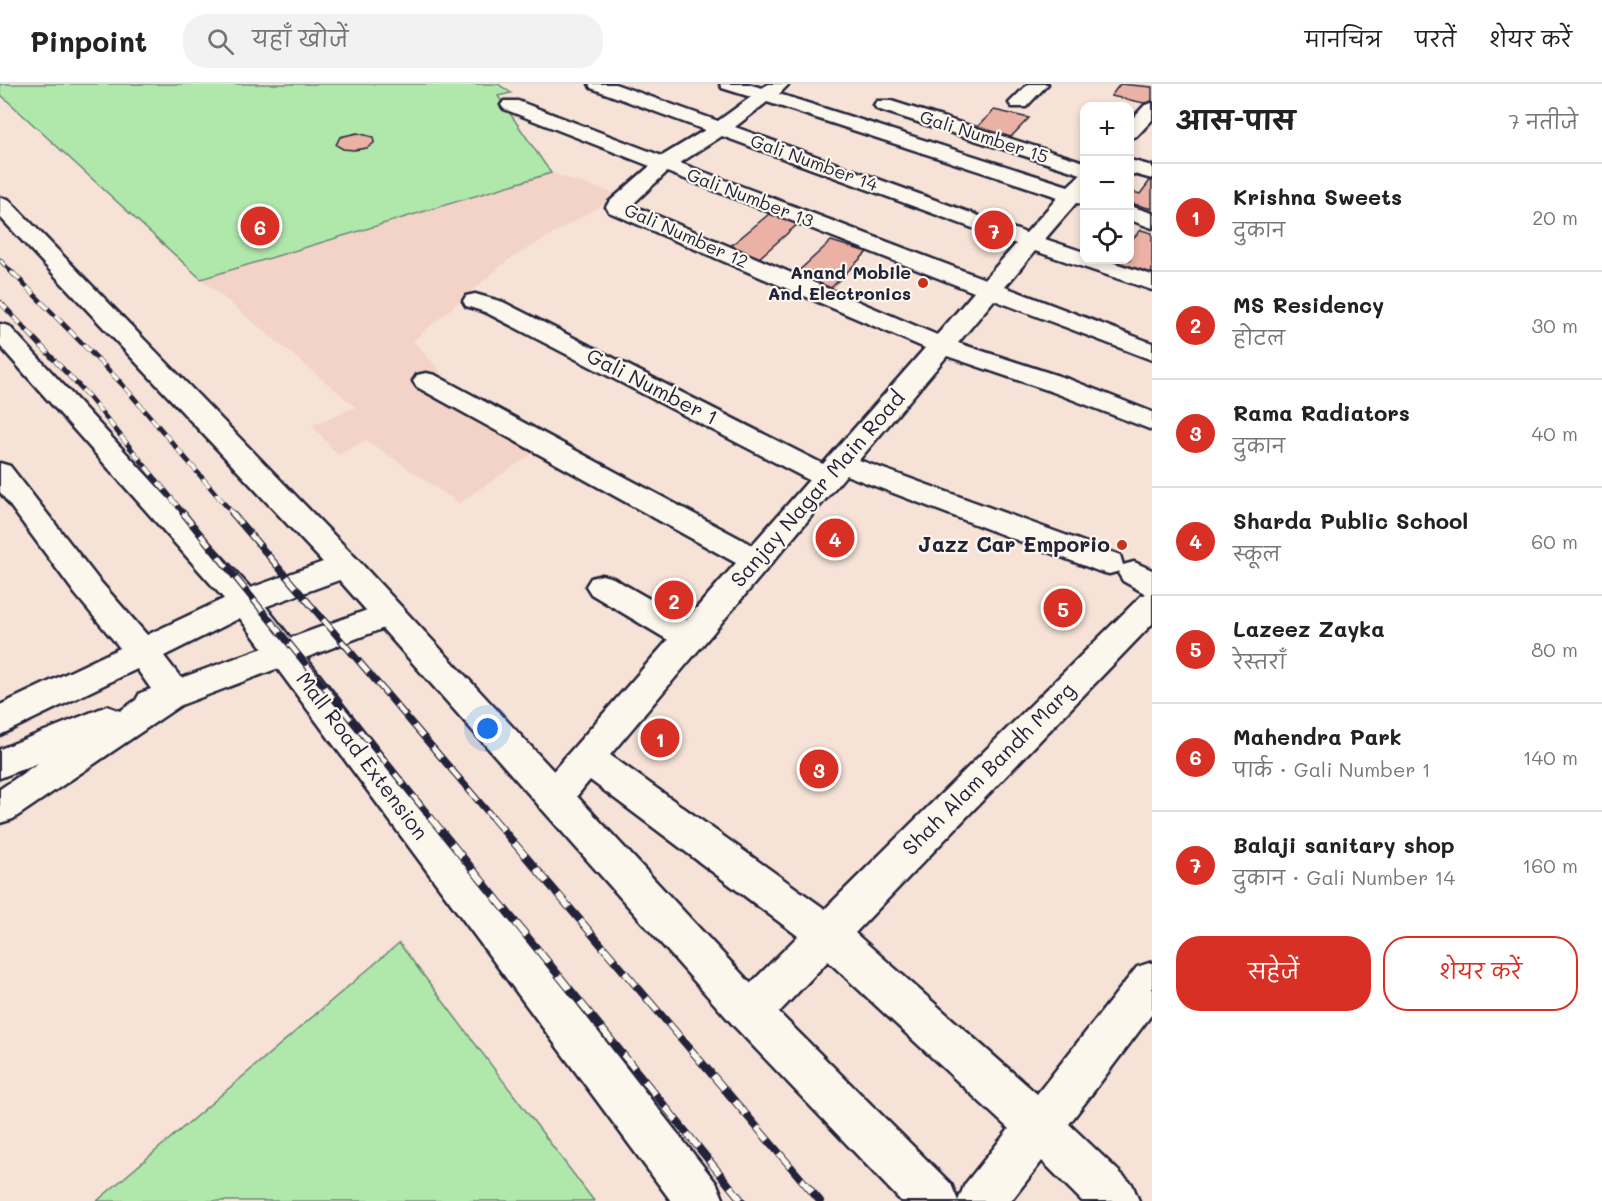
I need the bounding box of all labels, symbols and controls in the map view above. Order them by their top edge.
search box [183,14,603,68]
text: Pinpoint [30,23,147,59]
text: यहाँ खोजें [252,24,348,53]
icon: search [204,25,237,58]
text: मानचित्र [1305,25,1382,52]
text: परतें [1415,25,1456,52]
text: शेयर करें [1489,25,1572,52]
map controls [1080,102,1134,264]
button: + [1080,102,1134,156]
text: आस-पास [1176,103,1295,137]
street label: Gali Number 15 [917,104,1052,168]
text: 7 नतीजे [1509,108,1578,134]
street label: Gali Number 14 [747,128,882,196]
button: − [1080,156,1134,210]
street label: Gali Number 13 [684,162,817,232]
text: Krishna Sweets [1233,182,1402,211]
street label: Gali Number 12 [621,197,752,273]
pin: 6 [240,204,280,248]
text: 1 [1191,204,1200,230]
text: 20 m [1532,204,1578,230]
pin: 7 [974,208,1014,252]
button: locate [1080,210,1134,264]
text: दुकान [1233,216,1285,242]
place label: Anand Mobile And Electronics [768,260,911,305]
marker: Anand Mobile And Electronics [916,276,930,290]
text: MS Residency [1233,290,1384,319]
text: 2 [1190,312,1201,338]
text: 30 m [1532,312,1578,338]
text: होटल [1233,324,1285,350]
street label: Gali Number 1 [582,341,723,430]
street label: Sanjay Nagar Main Road [724,384,910,592]
text: Rama Radiators [1233,398,1410,427]
text: 3 [1190,420,1202,446]
text: 40 m [1532,420,1578,446]
text: दुकान [1233,432,1285,458]
text: Sharda Public School [1233,506,1468,535]
pin: 4 [816,516,854,560]
text: 4 [1189,528,1202,554]
text: 60 m [1531,528,1578,554]
place label: Jazz Car Emporio [918,530,1110,557]
marker: Jazz Car Emporio [1115,538,1129,552]
text: स्कूल [1233,540,1281,566]
pin: 2 [654,578,694,622]
pin: 5 [1044,586,1082,630]
text: Lazeez Zayka [1233,614,1385,643]
text: 5 [1190,636,1201,662]
text: 80 m [1531,636,1578,662]
text: रेस्तराँ [1233,648,1286,674]
street label: Mall Road Extension [291,666,435,844]
street label: Shah Alam Bandh Marg [896,676,1080,860]
your location [473,714,502,743]
pin: 1 [640,716,680,760]
text: Mahendra Park [1233,722,1402,751]
text: 6 [1189,744,1202,770]
text: 140 m [1523,744,1578,770]
pin: 3 [800,746,838,792]
text: पार्क · Gali Number 1 [1233,756,1431,782]
text: Balaji sanitary shop [1233,830,1455,859]
text: 7 [1190,852,1201,878]
text: 160 m [1522,852,1578,878]
text: दुकान · Gali Number 14 [1233,864,1455,890]
button: सहेजें [1176,936,1371,1011]
button: शेयर करें [1383,936,1578,1011]

